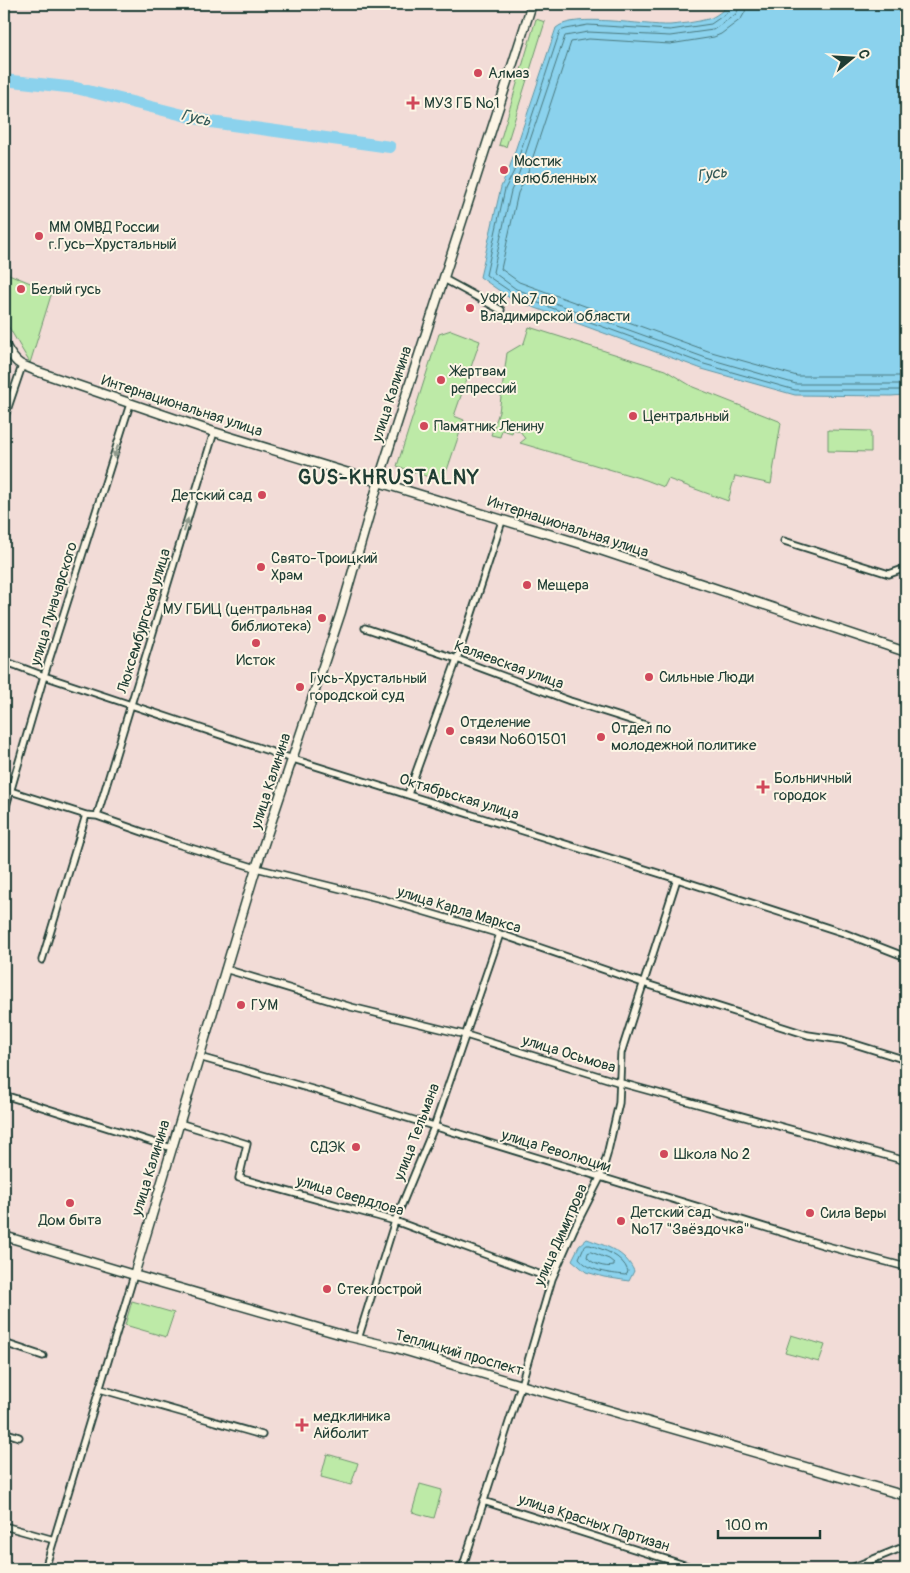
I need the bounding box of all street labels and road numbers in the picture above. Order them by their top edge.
street label: улица Калинина [367,344,416,445]
street label: Интернациональная улица [99,371,265,441]
street label: Интернациональная улица [485,492,651,562]
street label: улица Луначарского [26,540,82,669]
street label: Люксембургская улица [113,546,175,697]
street label: Каляевская улица [452,636,566,694]
street label: улица Калинина [246,731,295,832]
street label: Октябрьская улица [397,770,521,824]
street label: улица Карла Маркса [394,882,523,938]
street label: улица Осьмова [519,1030,618,1077]
street label: улица Тельмана [389,1081,444,1184]
street label: улица Калинина [127,1118,175,1219]
street label: улица Революции [498,1125,613,1177]
street label: улица Свердлова [293,1171,406,1220]
street label: улица Димитрова [530,1181,592,1290]
street label: Теплицкий проспект [393,1326,526,1381]
street label: улица Красных Партизан [515,1489,672,1556]

